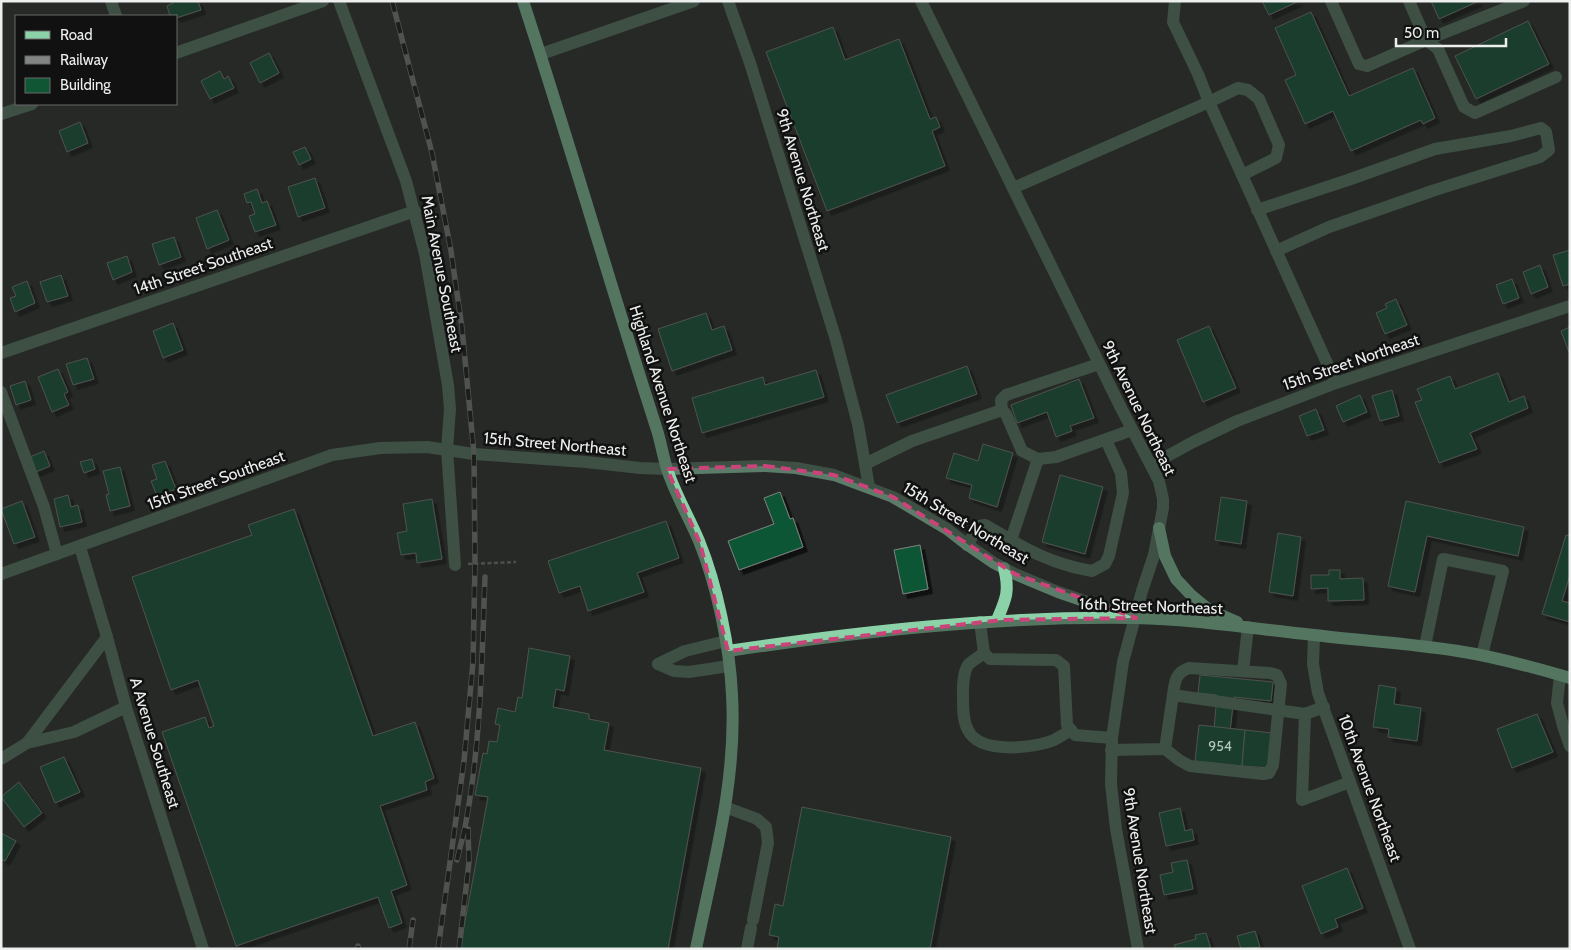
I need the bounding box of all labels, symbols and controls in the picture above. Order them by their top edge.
legend [15,15,178,105]
scale bar [1396,15,1506,47]
text: 50 m [1404,24,1439,42]
text: Road [60,26,93,44]
text: Railway [60,51,109,69]
text: Building [60,76,111,94]
street label: 9th Avenue Northeast [772,106,834,254]
street label: Main Avenue Southeast [417,194,467,355]
street label: 14th Street Southeast [131,233,275,299]
street label: Highland Avenue Northeast [625,303,701,486]
street label: 15th Street Northeast [1280,330,1422,394]
street label: 9th Avenue Northeast [1098,337,1180,479]
street label: 15th Street Northeast [483,428,628,460]
street label: 15th Street Southeast [145,446,288,514]
street label: 15th Street Northeast [900,478,1033,568]
street label: 16th Street Northeast [1079,594,1224,618]
street label: A Avenue Southeast [126,675,184,812]
street label: 10th Avenue Northeast [1335,712,1406,865]
house number: 954 [1208,737,1232,755]
street label: 9th Avenue Northeast [1119,786,1161,936]

